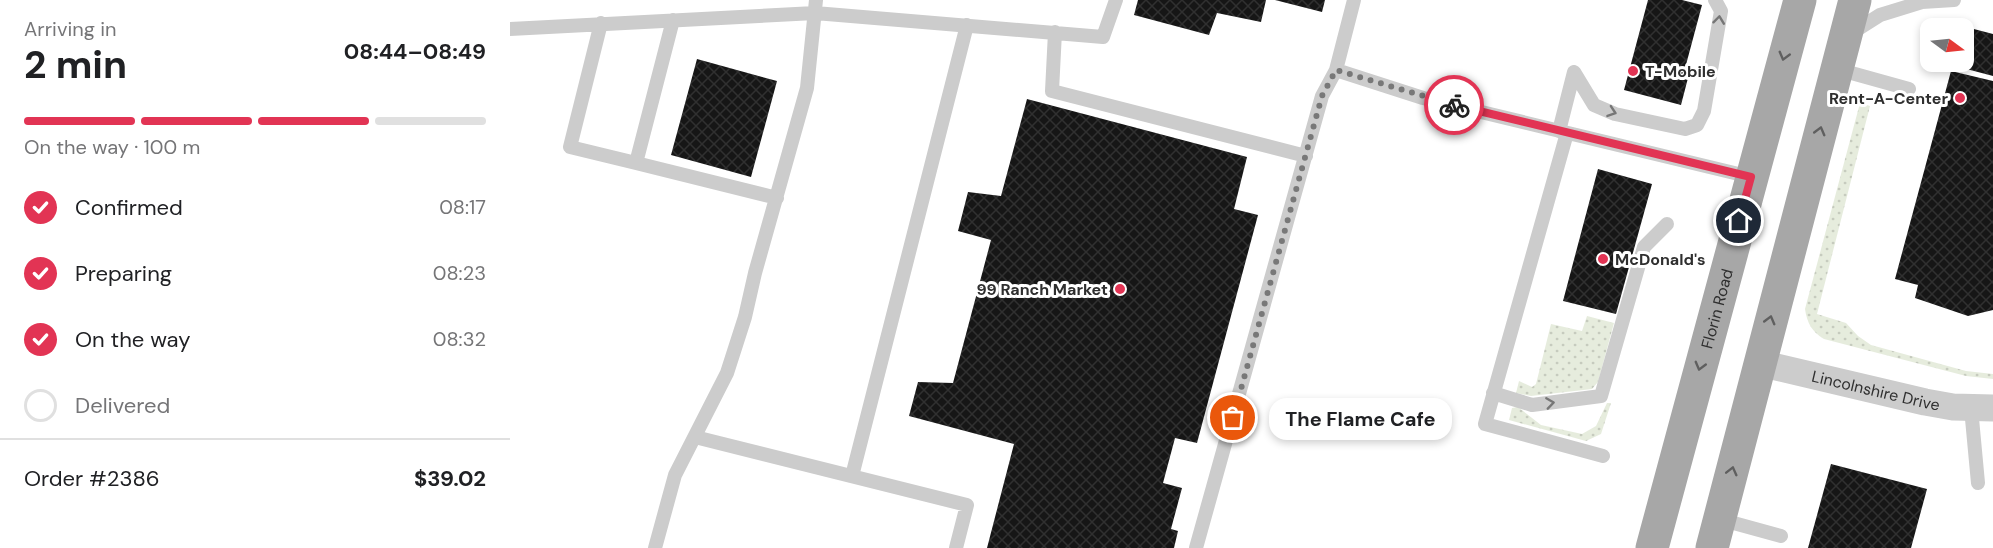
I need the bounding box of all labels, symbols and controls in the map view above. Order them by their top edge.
one-way arrow [1712,15,1725,25]
text: Arriving in [24,16,116,42]
north arrow [1920,18,1974,72]
map controls [1920,18,1974,72]
text: 08:44–08:49 [344,37,486,66]
text: 2 min [24,39,127,90]
one-way arrow [1779,51,1792,61]
place label: T-Mobile [1645,61,1716,82]
marker: T-Mobile [1626,64,1640,78]
courier [1424,75,1484,135]
place label: Rent-A-Center [1829,88,1948,109]
icon: bike [1438,89,1471,122]
marker: Rent-A-Center [1953,91,1967,105]
one-way arrow [1606,105,1617,118]
one-way arrow [1813,126,1826,136]
text: On the way · 100 m [24,134,200,160]
icon: check [24,191,57,224]
text: Confirmed [75,193,183,222]
text: 08:17 [439,194,486,220]
pin [1713,195,1764,246]
icon: home [1722,204,1755,237]
place label: McDonald's [1615,249,1706,270]
marker: McDonald's [1596,252,1610,266]
icon: check [24,257,57,290]
text: Preparing [75,259,172,288]
text: 08:23 [433,260,486,286]
street label: Florin Road [1696,266,1738,351]
place label: 99 Ranch Market [976,279,1108,300]
marker: 99 Ranch Market [1113,282,1127,296]
one-way arrow [1763,315,1776,325]
icon: check [24,323,57,356]
text: On the way [75,325,190,354]
text: 08:32 [433,326,486,352]
one-way arrow [1695,361,1708,371]
street label: Lincolnshire Drive [1810,366,1941,415]
text: Delivered [75,391,170,420]
pin [1207,392,1258,443]
callout: The Flame Cafe [1269,397,1452,439]
one-way arrow [1545,397,1555,409]
icon: bag [1216,401,1249,434]
text: The Flame Cafe [1285,406,1436,432]
text: Order #2386 [24,464,160,493]
text: $39.02 [414,464,486,493]
one-way arrow [1724,466,1737,476]

